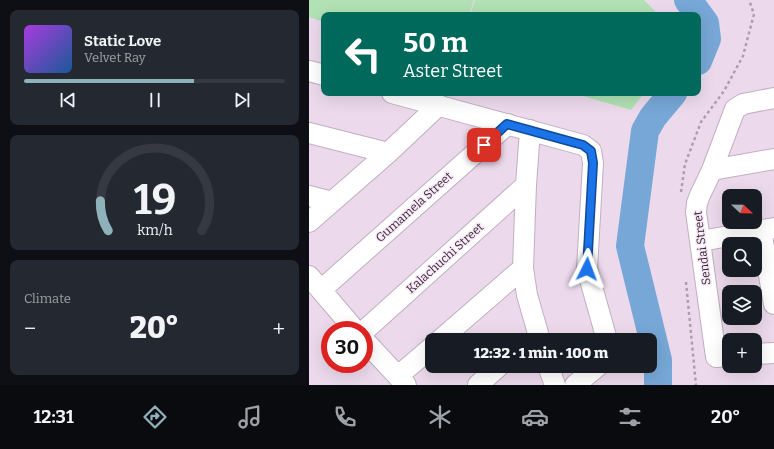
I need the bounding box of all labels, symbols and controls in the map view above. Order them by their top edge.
text: 50 m [403,26,468,59]
icon: left [337,28,389,80]
text: Static Love [84,32,161,50]
text: Velvet Ray [84,50,146,65]
text: Aster Street [403,60,503,82]
icon: previous [57,89,79,111]
icon: pause [144,89,166,111]
icon: next [231,89,253,111]
pin [467,128,501,162]
icon: arrive [473,134,495,156]
street label: Gumamela Street [373,168,456,245]
text: 19 [133,174,176,224]
north arrow [722,189,762,229]
map controls [722,189,762,373]
street label: Sendai Street [690,209,713,286]
street label: Kalachuchi Street [404,219,487,296]
text: km/h [137,221,172,238]
button: search [722,237,762,277]
position arrow [566,248,608,290]
button: layers [722,285,762,325]
text: Climate [24,291,71,306]
text: 20° [130,310,179,346]
text: − [24,315,36,342]
text: + [272,315,285,342]
speed limit sign: 30 [321,321,373,373]
button: + [722,333,762,373]
text: 12:32 · 1 min · 100 m [474,344,608,362]
icon: directions [141,403,169,431]
icon: music [236,403,264,431]
icon: phone [331,403,359,431]
icon: climate [426,403,454,431]
icon: car [521,403,549,431]
icon: filters [616,403,644,431]
text: 12:31 [34,406,74,428]
text: 20° [711,406,740,428]

